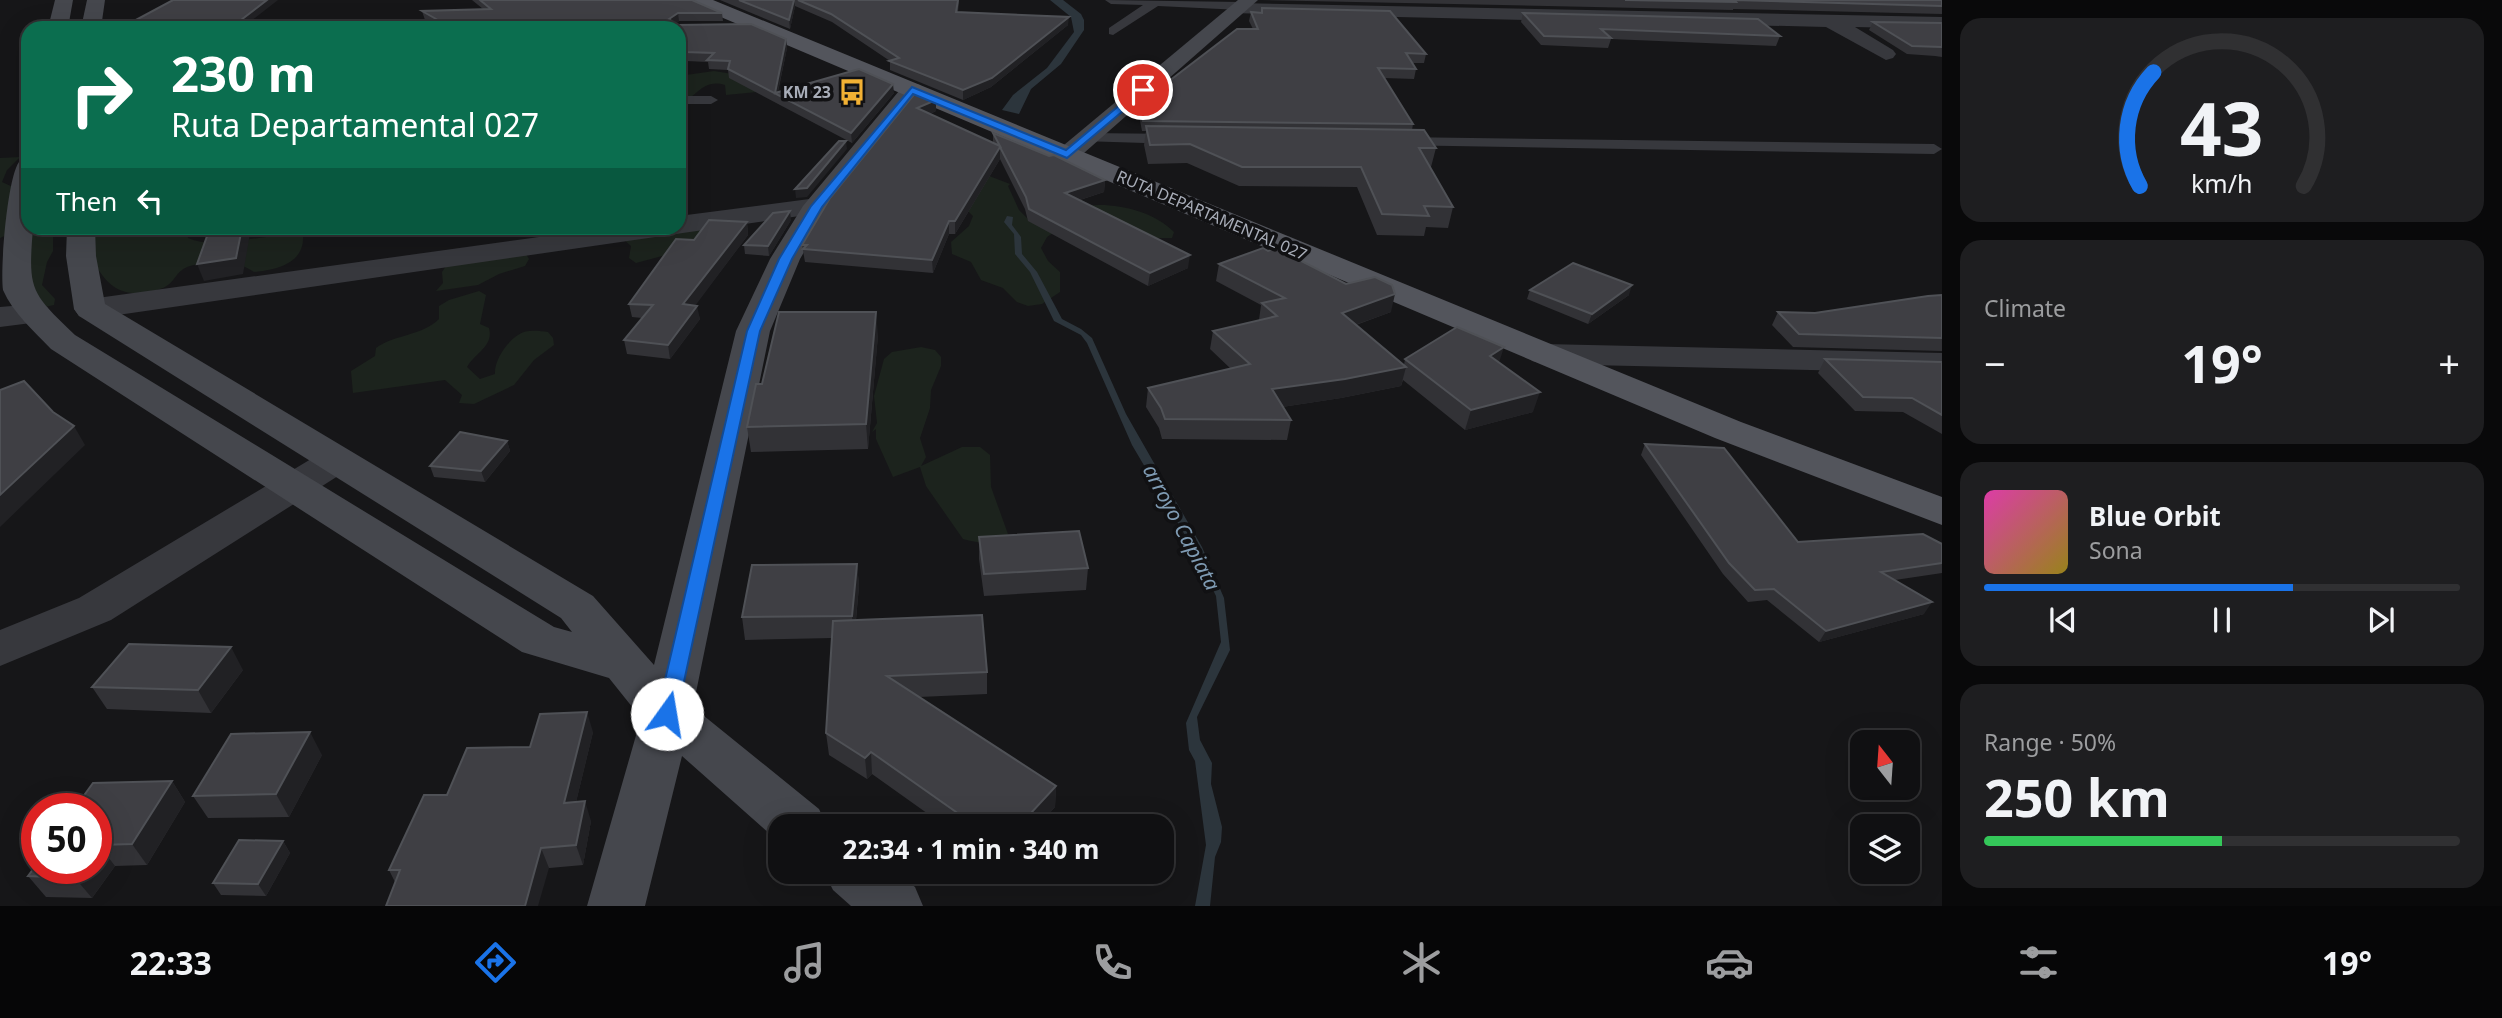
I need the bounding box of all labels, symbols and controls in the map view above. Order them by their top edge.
text: 230 m [171,40,316,106]
icon: right [56,49,147,140]
pin [1113,60,1173,120]
icon: arrive [1124,71,1162,109]
bus stop icon: KM 23 [837,77,867,107]
text: 43 [2180,78,2264,177]
place label: KM 23 [783,81,831,103]
text: Ruta Departamental 027 [171,103,539,146]
street label: RUTA DEPARTAMENTAL 027 [1113,165,1311,265]
text: km/h [2191,166,2253,200]
icon: left [131,182,169,220]
text: Then [56,183,117,219]
text: Climate [1984,292,2066,324]
text: 19° [2181,327,2263,398]
text: − [1984,337,2006,389]
text: + [2438,337,2460,389]
water label: arroyo Capiata [1137,459,1227,595]
text: Blue Orbit [2089,498,2221,534]
text: Sona [2089,534,2143,566]
icon: previous [2044,601,2082,639]
icon: pause [2203,601,2241,639]
icon: next [2362,601,2400,639]
position arrow [630,677,704,751]
text: Range · 50% [1984,726,2116,758]
north arrow [1850,730,1920,800]
map controls [1850,730,1920,884]
text: 250 km [1984,761,2170,832]
speed limit sign: 50 [21,793,112,884]
button: layers [1850,814,1920,884]
text: 22:34 · 1 min · 340 m [843,831,1099,867]
icon: directions [471,938,520,987]
icon: music [780,938,829,987]
icon: phone [1088,938,1137,987]
icon: climate [1397,938,1446,987]
icon: car [1705,938,1754,987]
icon: filters [2014,938,2063,987]
text: 22:33 [130,941,212,984]
text: 19° [2322,941,2372,984]

